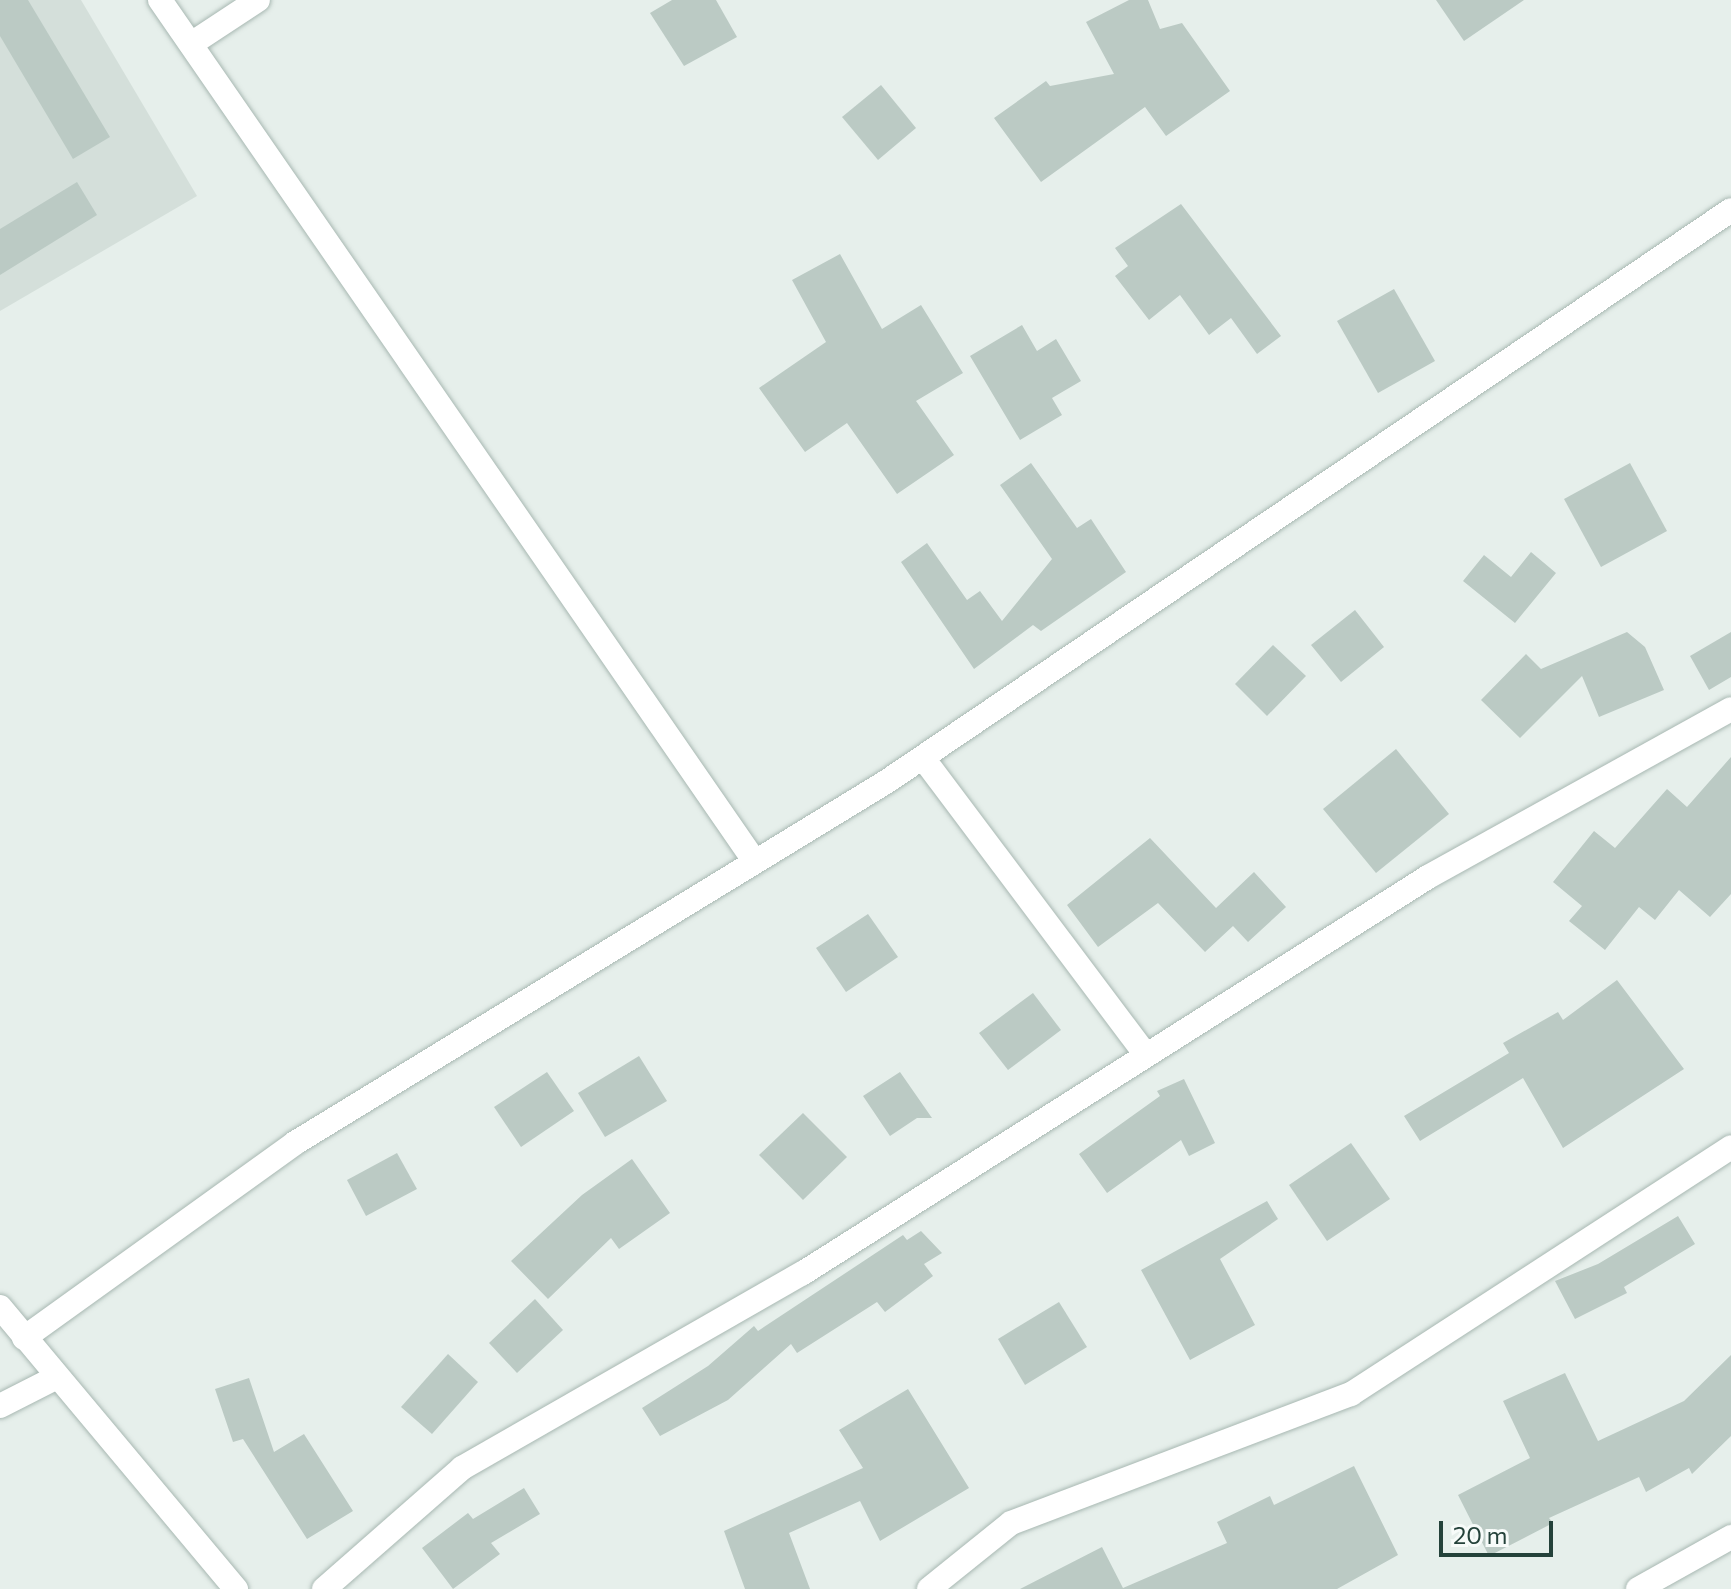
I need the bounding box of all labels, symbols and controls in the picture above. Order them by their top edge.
scale bar [1443,1505,1557,1555]
text: 20 m [1453,1520,1507,1549]

